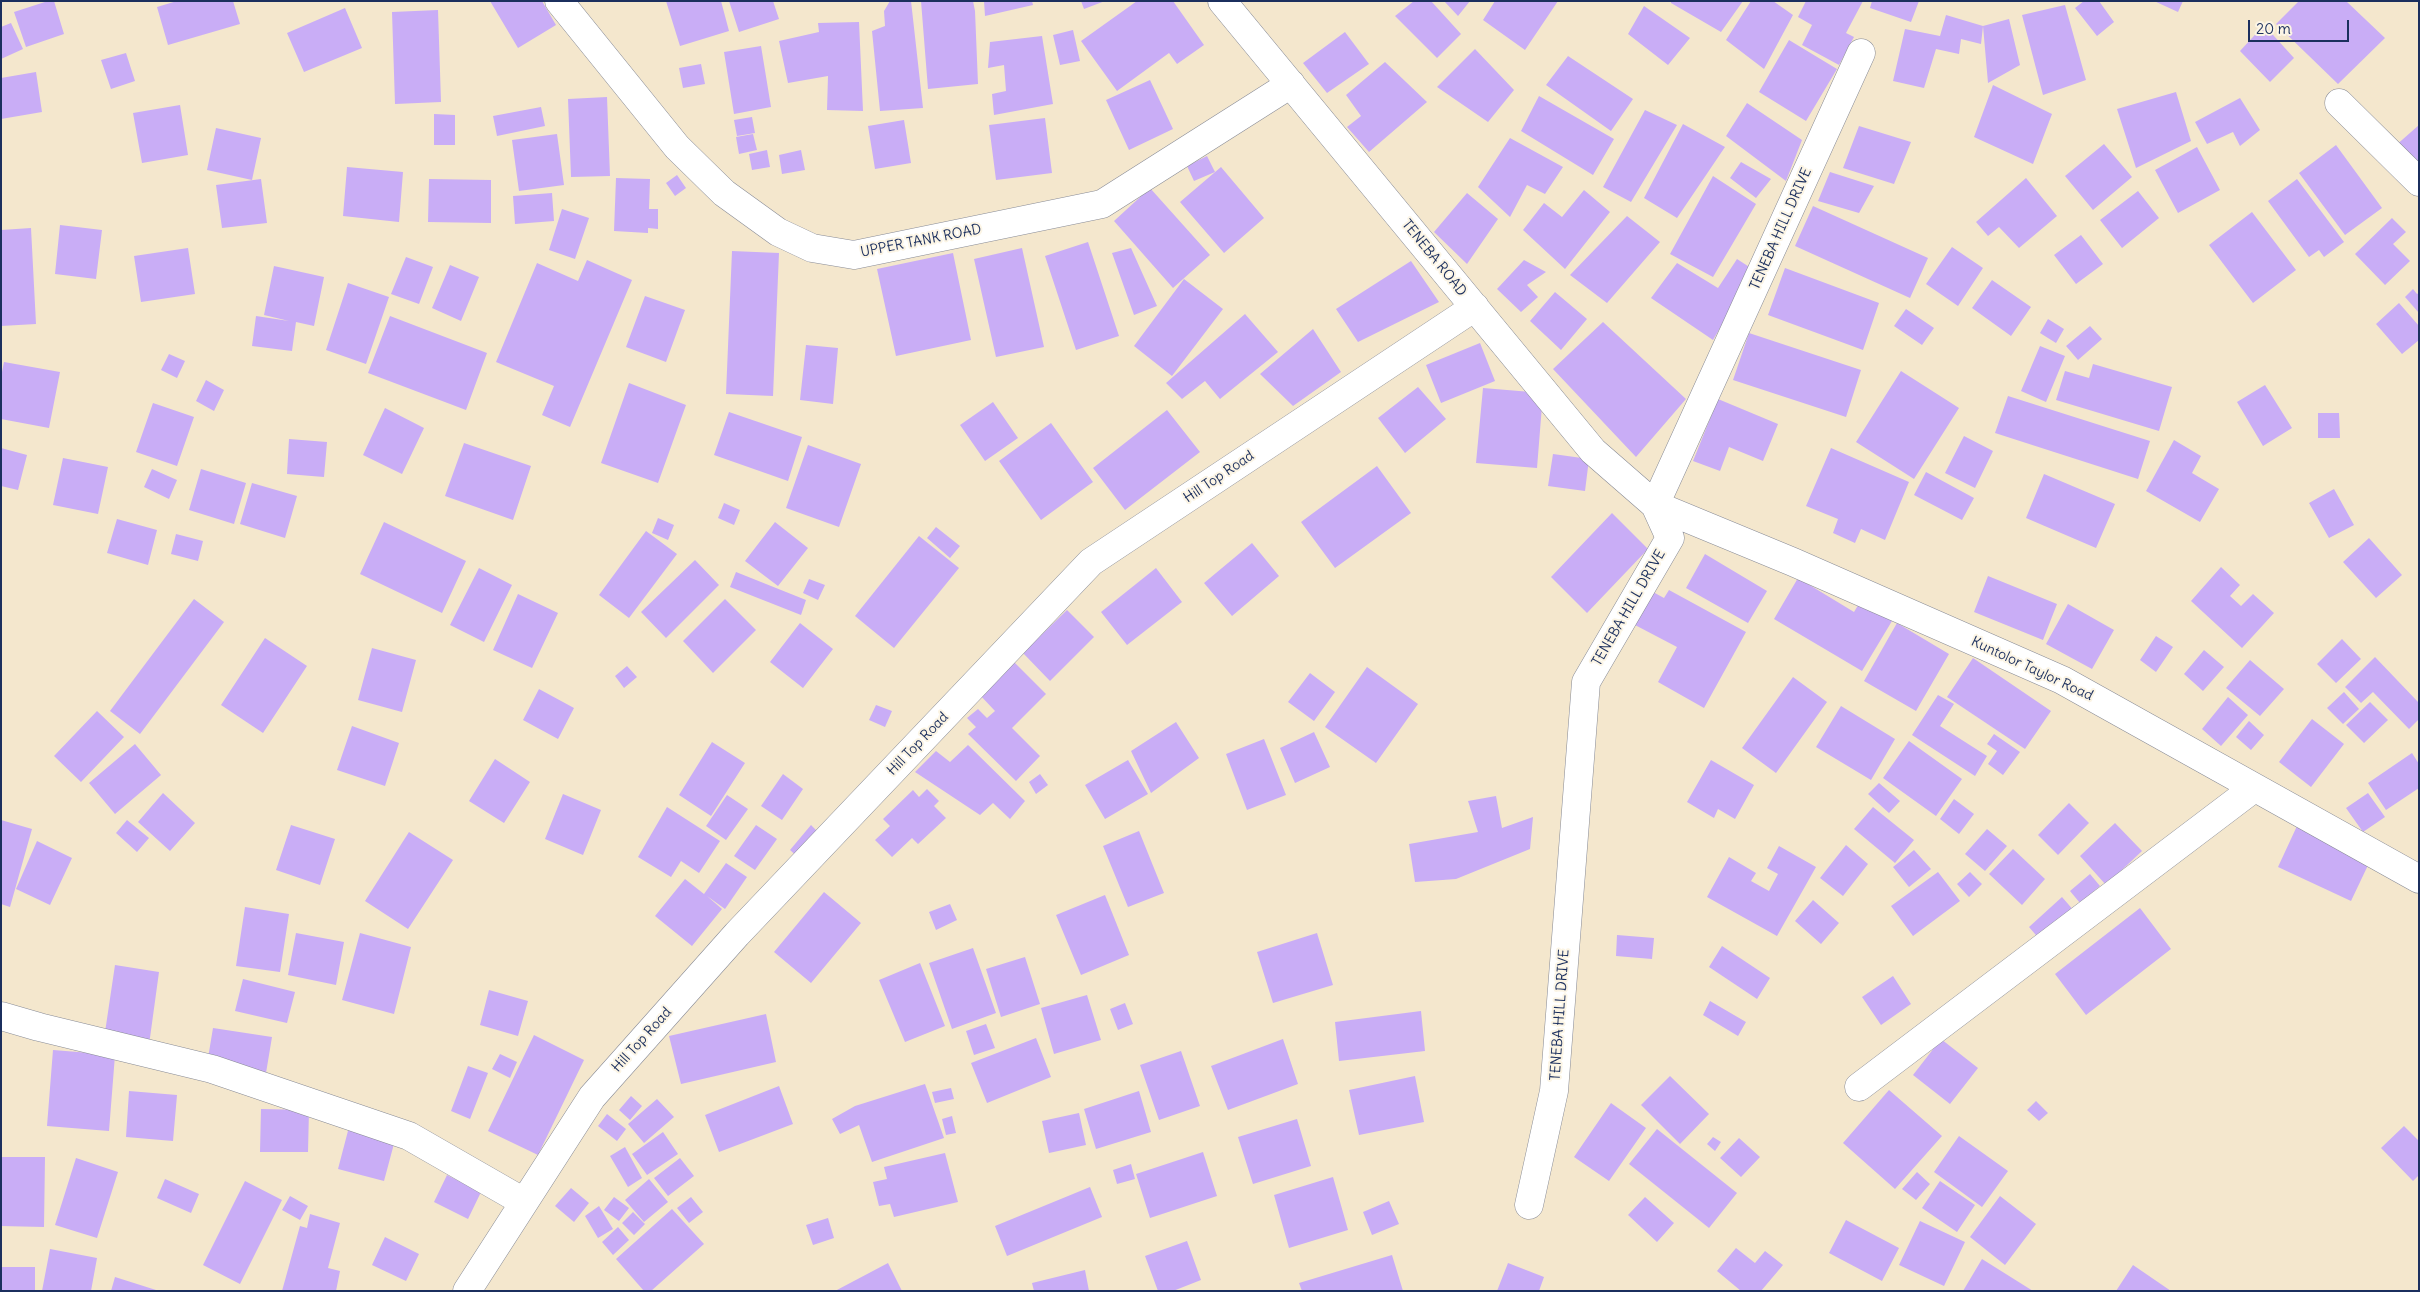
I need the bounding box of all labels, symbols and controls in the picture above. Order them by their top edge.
scale bar [2250,10,2351,42]
text: 20 m [2256,19,2291,38]
street label: TENEBA HILL DRIVE [1747,165,1815,293]
street label: TENEBA ROAD [1398,216,1470,300]
street label: UPPER TANK ROAD [859,221,983,261]
street label: Hill Top Road [1181,447,1257,507]
street label: TENEBA HILL DRIVE [1589,547,1669,669]
street label: Kuntolor Taylor Road [1968,633,2096,705]
street label: Hill Top Road [884,709,952,779]
street label: TENEBA HILL DRIVE [1547,949,1573,1081]
street label: Hill Top Road [609,1004,675,1076]

